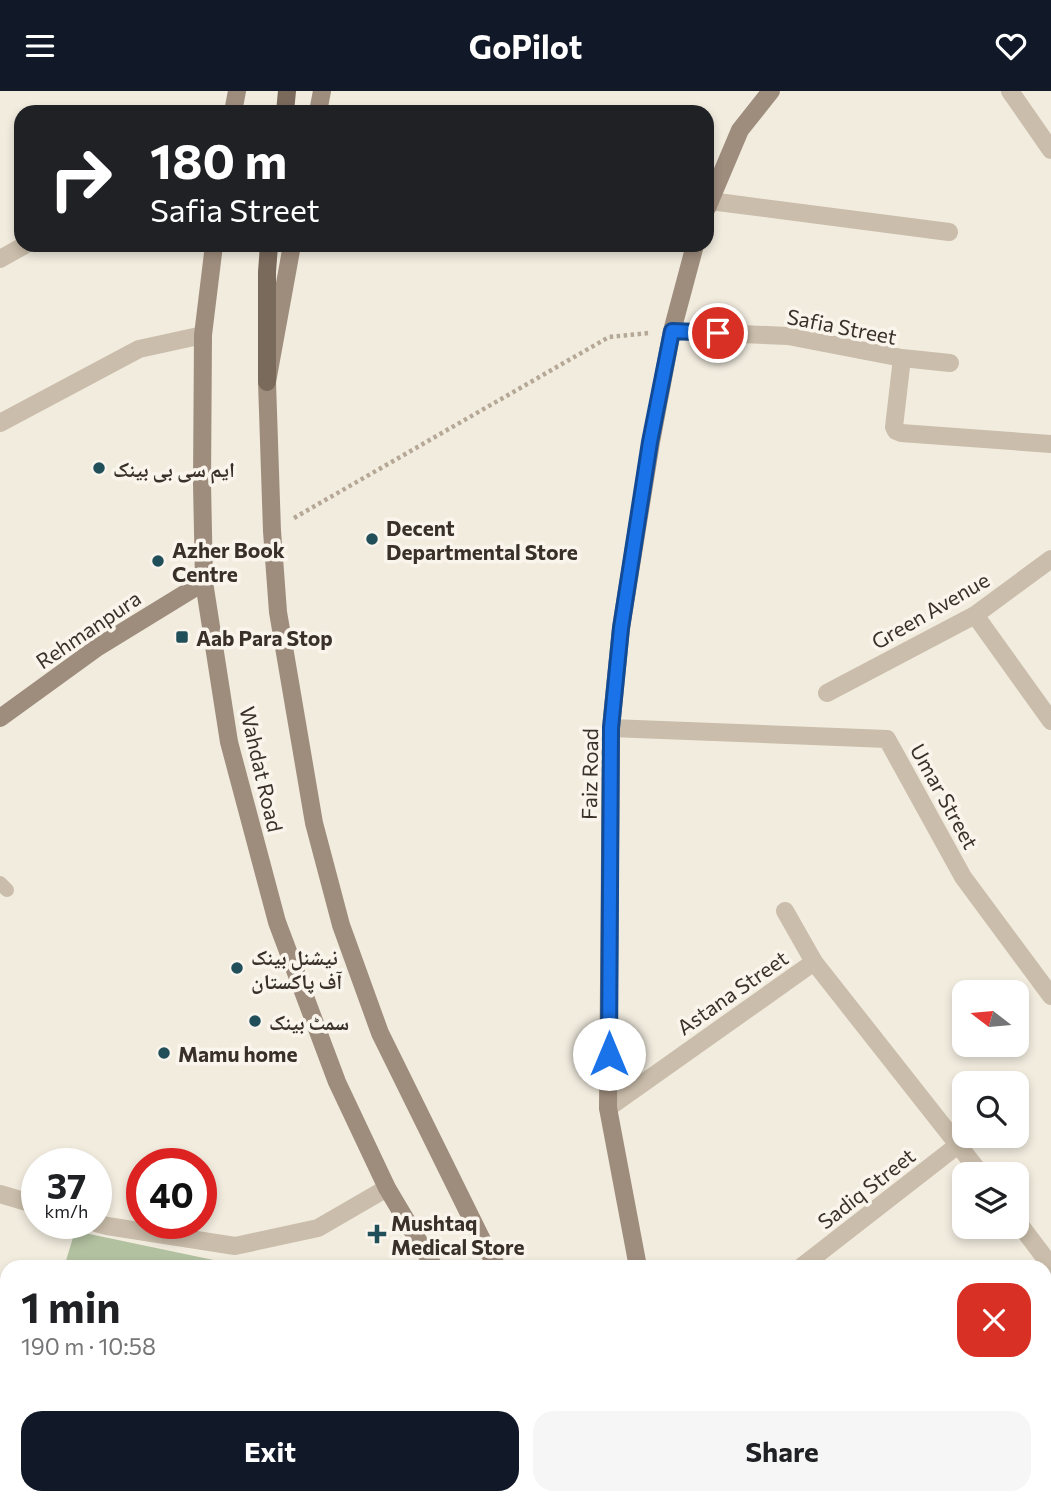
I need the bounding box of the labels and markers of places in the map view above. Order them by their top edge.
pin [688,303,748,363]
place label: ایم سی بی بینک [113,456,235,484]
marker: ایم سی بی بینک [91,460,107,476]
place label: Decent Departmental Store [386,515,578,564]
marker: Decent Departmental Store [364,531,380,547]
place label: Azher Book Centre [172,537,285,586]
marker: Azher Book Centre [150,553,166,569]
place label: Aab Para Stop [196,625,333,650]
marker: Aab Para Stop [174,629,190,645]
place label: نیشنل بینک آف پاکستان [251,944,342,994]
marker: نیشنل بینک آف پاکستان [229,960,245,976]
place label: سمٹ بینک [269,1009,349,1034]
marker: سمٹ بینک [247,1013,263,1029]
place label: Mamu home [178,1041,297,1066]
marker: Mamu home [156,1045,172,1061]
place label: Mushtaq Medical Store [391,1210,524,1259]
marker: Mushtaq Medical Store [369,1226,385,1242]

